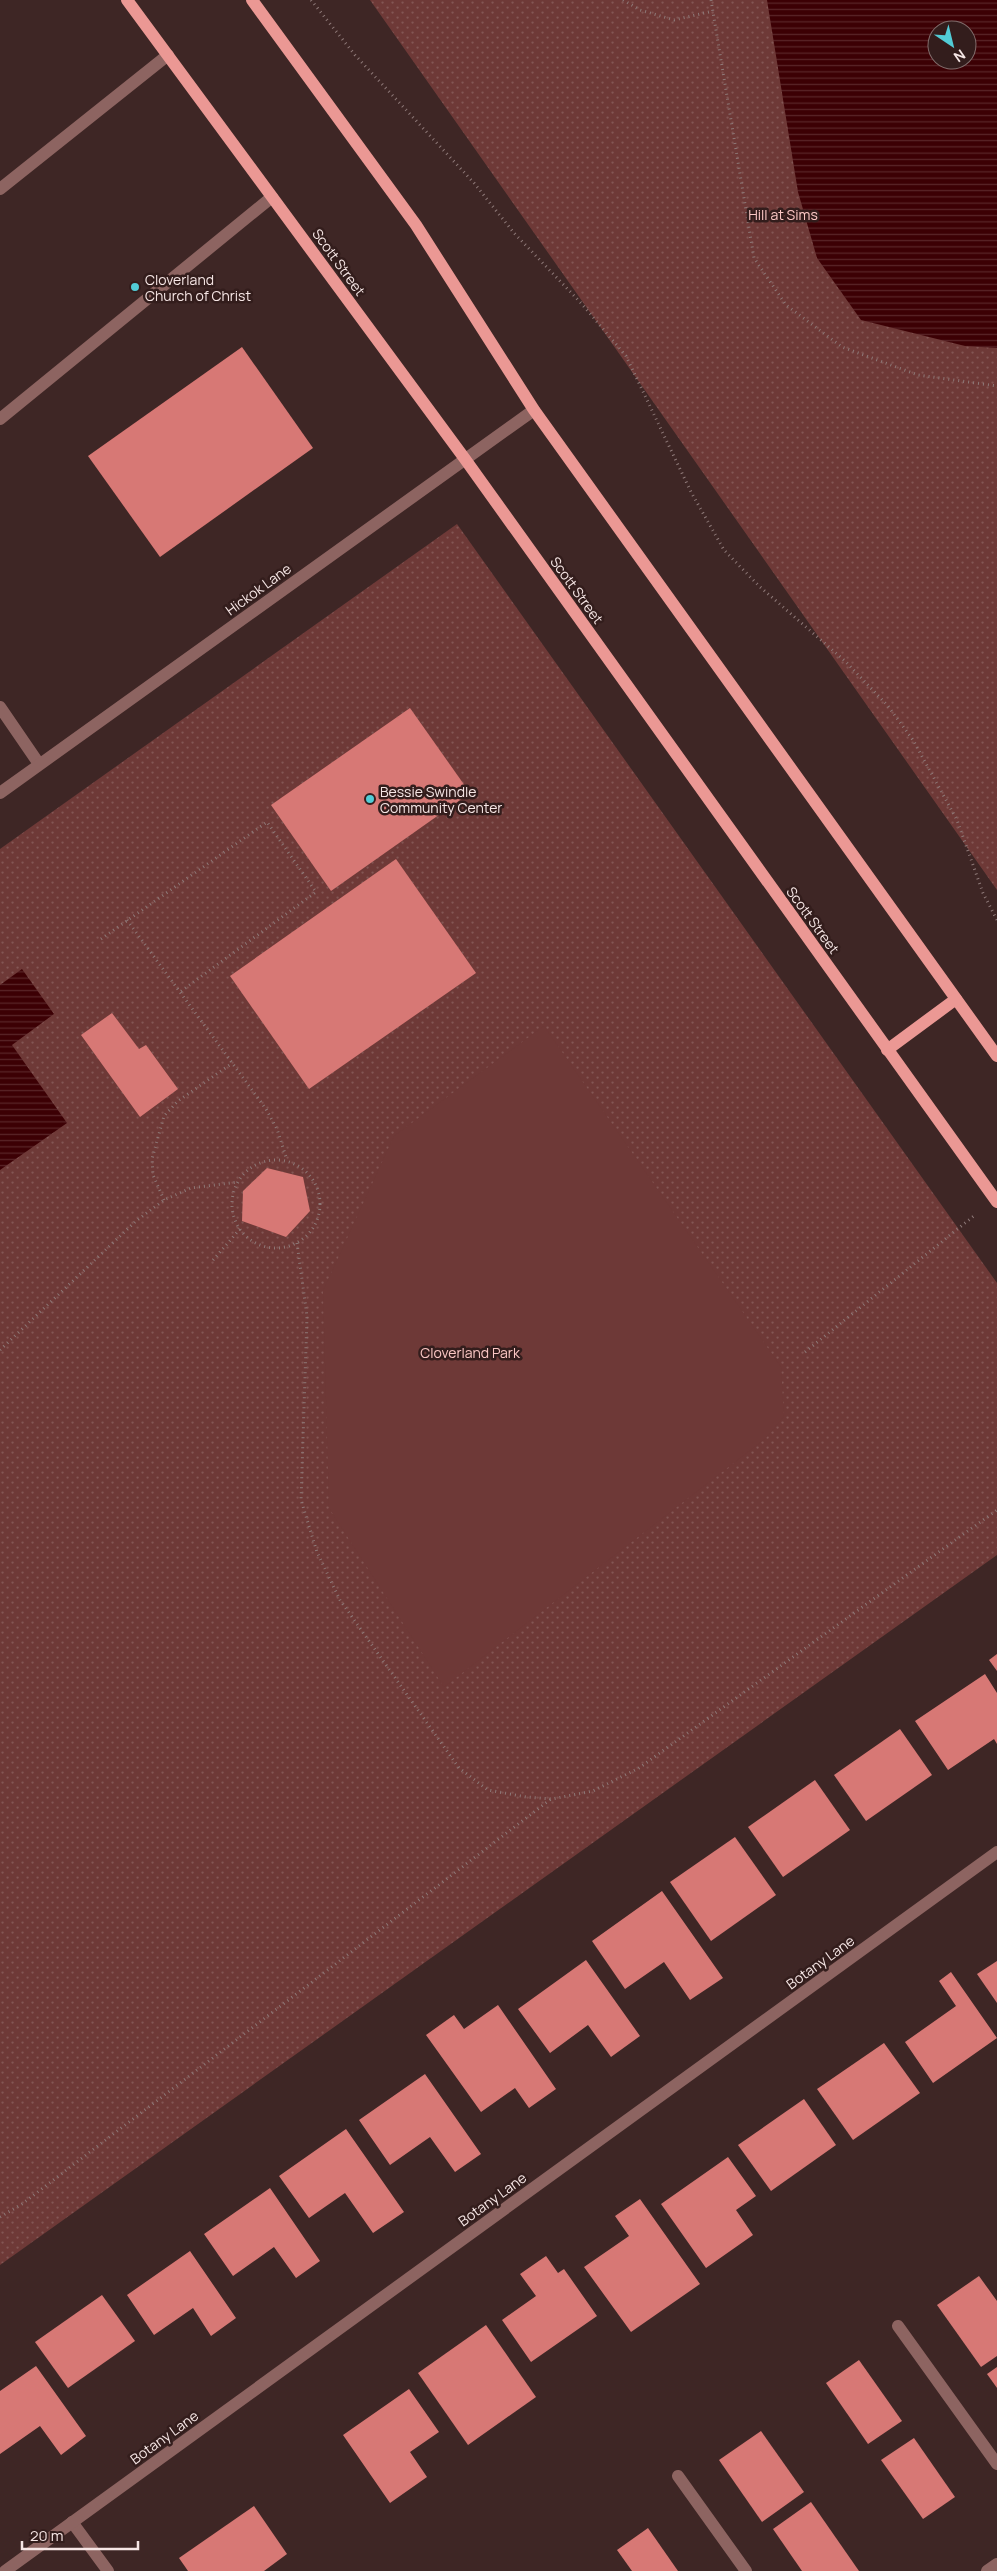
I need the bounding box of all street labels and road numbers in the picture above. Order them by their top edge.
street label: Scott Street [308,225,370,300]
street label: Scott Street [546,553,608,628]
street label: Hickok Lane [221,559,295,619]
street label: Scott Street [782,883,844,958]
street label: Botany Lane [782,1931,858,1993]
street label: Botany Lane [454,2168,530,2230]
street label: Botany Lane [126,2406,202,2468]

